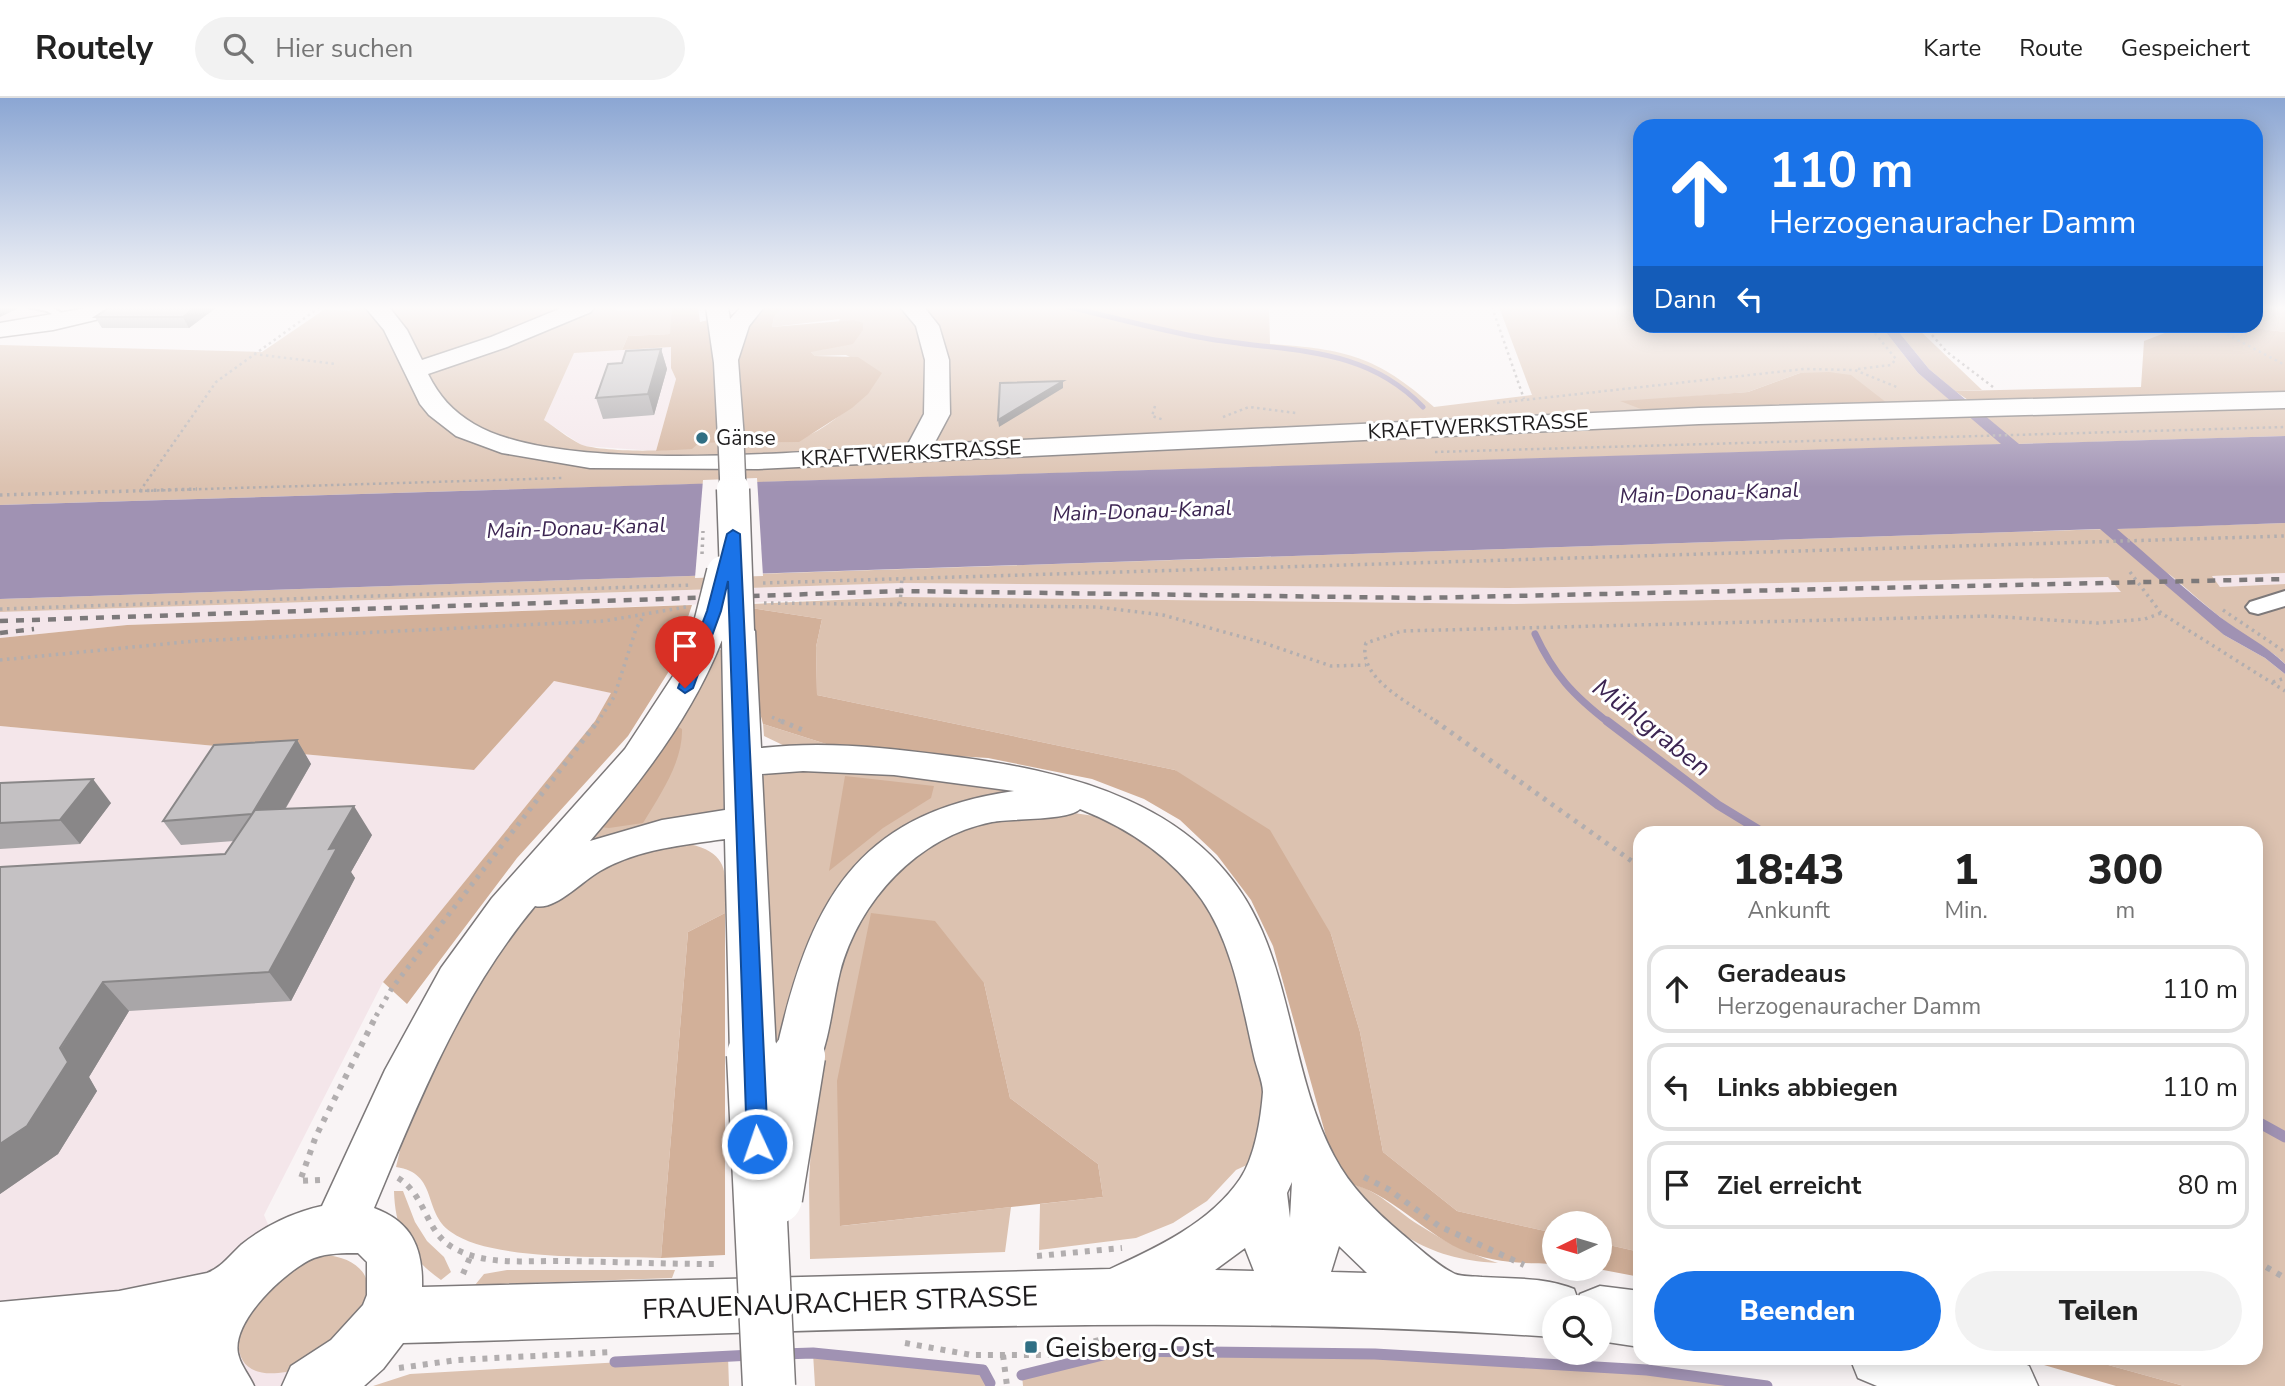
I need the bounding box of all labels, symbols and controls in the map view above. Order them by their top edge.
search box [195,17,685,80]
text: Routely [35,26,153,71]
icon: search [219,29,257,67]
text: Hier suchen [275,31,413,66]
text: Karte [1923,32,1981,64]
text: Route [2019,32,2083,64]
text: Gespeichert [2121,32,2250,64]
text: 110 m [1769,137,1913,204]
icon: ahead [1654,147,1745,238]
text: Herzogenauracher Damm [1769,201,2136,244]
icon: left [1731,280,1769,318]
text: Dann [1654,282,1717,317]
street label: KRAFTWERKSTRASSE [1367,406,1589,446]
place label: Gänse [716,424,776,452]
marker: Gänse [694,430,710,446]
street label: KRAFTWERKSTRASSE [800,433,1022,473]
water label: Main-Donau-Kanal [1619,476,1799,510]
water label: Main-Donau-Kanal [1052,494,1232,528]
water label: Main-Donau-Kanal [486,511,666,545]
pin [655,616,715,688]
icon: arrive [666,627,704,665]
water label: Mühlgraben [1585,670,1718,785]
text: 18:43 [1733,842,1845,899]
text: 1 [1953,842,1979,899]
text: 300 [2088,842,2163,899]
text: Ankunft [1747,895,1830,926]
text: Min. [1944,895,1988,926]
text: m [2115,895,2135,926]
text: Geradeaus [1717,956,1846,991]
icon: ahead [1658,970,1696,1008]
text: 110 m [2162,972,2238,1007]
text: Herzogenauracher Damm [1717,991,1981,1022]
icon: left [1658,1068,1696,1106]
text: Links abbiegen [1717,1070,1898,1105]
text: 110 m [2162,1070,2238,1105]
position arrow [720,1107,794,1181]
icon: arrive [1658,1166,1696,1204]
text: Ziel erreicht [1717,1168,1861,1203]
text: 80 m [2178,1168,2238,1203]
north arrow [1542,1211,1612,1281]
map controls [1542,1211,1612,1365]
button: Beenden [1654,1271,1941,1351]
button: Teilen [1955,1271,2242,1351]
street label: FRAUENAURACHER STRASSE [641,1277,1039,1329]
button: search [1542,1295,1612,1365]
place label: Geisberg-Ost [1045,1329,1214,1367]
marker: Geisberg-Ost [1023,1339,1039,1355]

